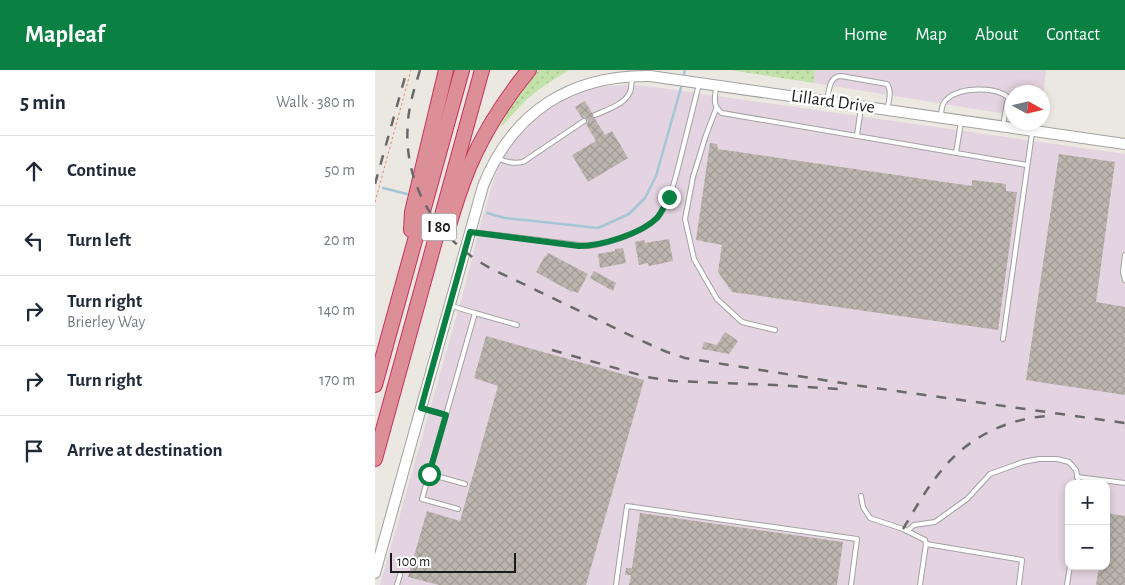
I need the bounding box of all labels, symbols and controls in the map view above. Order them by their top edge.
text: Mapleaf [25,23,105,47]
text: Home [844,26,887,44]
text: Map [915,26,947,44]
text: About [975,26,1018,44]
text: Contact [1046,26,1100,44]
north arrow [1005,85,1050,130]
street label: Lillard Drive [790,87,876,117]
text: 5 min [20,92,66,113]
text: Walk · 380 m [276,94,355,110]
icon: ahead [20,157,48,185]
text: Continue [67,161,136,180]
text: 50 m [324,162,355,178]
route end [658,186,681,209]
road number: I 80 [421,214,457,240]
icon: left [20,227,48,255]
text: Turn left [67,231,131,250]
text: 20 m [324,232,355,248]
text: Turn right [67,292,142,311]
icon: right [20,297,48,325]
text: 140 m [318,302,355,318]
text: Brierley Way [67,314,145,330]
icon: right [20,367,48,395]
text: Turn right [67,371,142,390]
text: 170 m [319,372,355,388]
icon: arrive [20,437,48,465]
text: Arrive at destination [67,441,223,460]
route start [418,463,441,486]
map controls [1065,480,1110,570]
button: + [1065,480,1110,525]
button: − [1065,525,1110,570]
scale bar [390,550,516,573]
text: 100 m [397,555,430,569]

